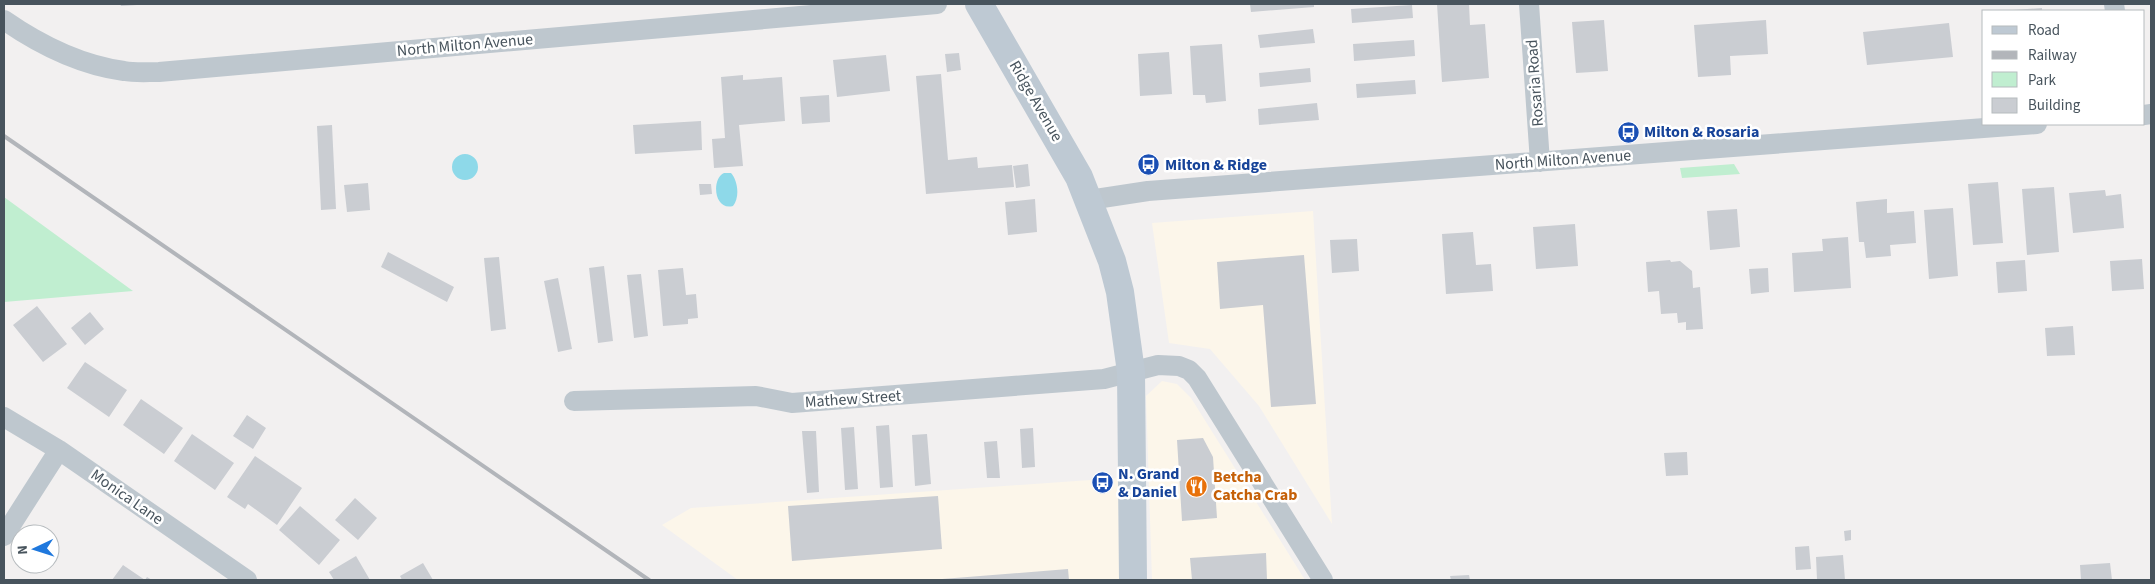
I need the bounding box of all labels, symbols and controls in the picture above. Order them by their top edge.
legend [1982,10,2145,125]
text: Road [2028,20,2060,41]
street label: North Milton Avenue [396,28,534,62]
street label: Rosaria Road [1521,39,1549,127]
text: Railway [2028,45,2077,66]
street label: Ridge Avenue [1004,56,1068,146]
text: Park [2028,70,2057,91]
text: Building [2028,95,2081,116]
bus stop icon: Milton & Rosaria [1616,120,1640,144]
place label: Milton & Rosaria [1644,121,1759,143]
street label: North Milton Avenue [1494,144,1632,176]
bus stop icon: Milton & Ridge [1137,153,1161,177]
place label: Milton & Ridge [1165,154,1267,176]
street label: Mathew Street [804,385,902,413]
place label: N. Grand & Daniel [1118,463,1180,503]
street label: Monica Lane [86,464,168,530]
place label: Betcha Catcha Crab [1213,466,1297,506]
bus stop icon: N. Grand & Daniel [1090,471,1114,495]
restaurant icon: Betcha Catcha Crab [1185,474,1209,498]
north arrow [10,524,60,574]
text: N [13,544,33,555]

